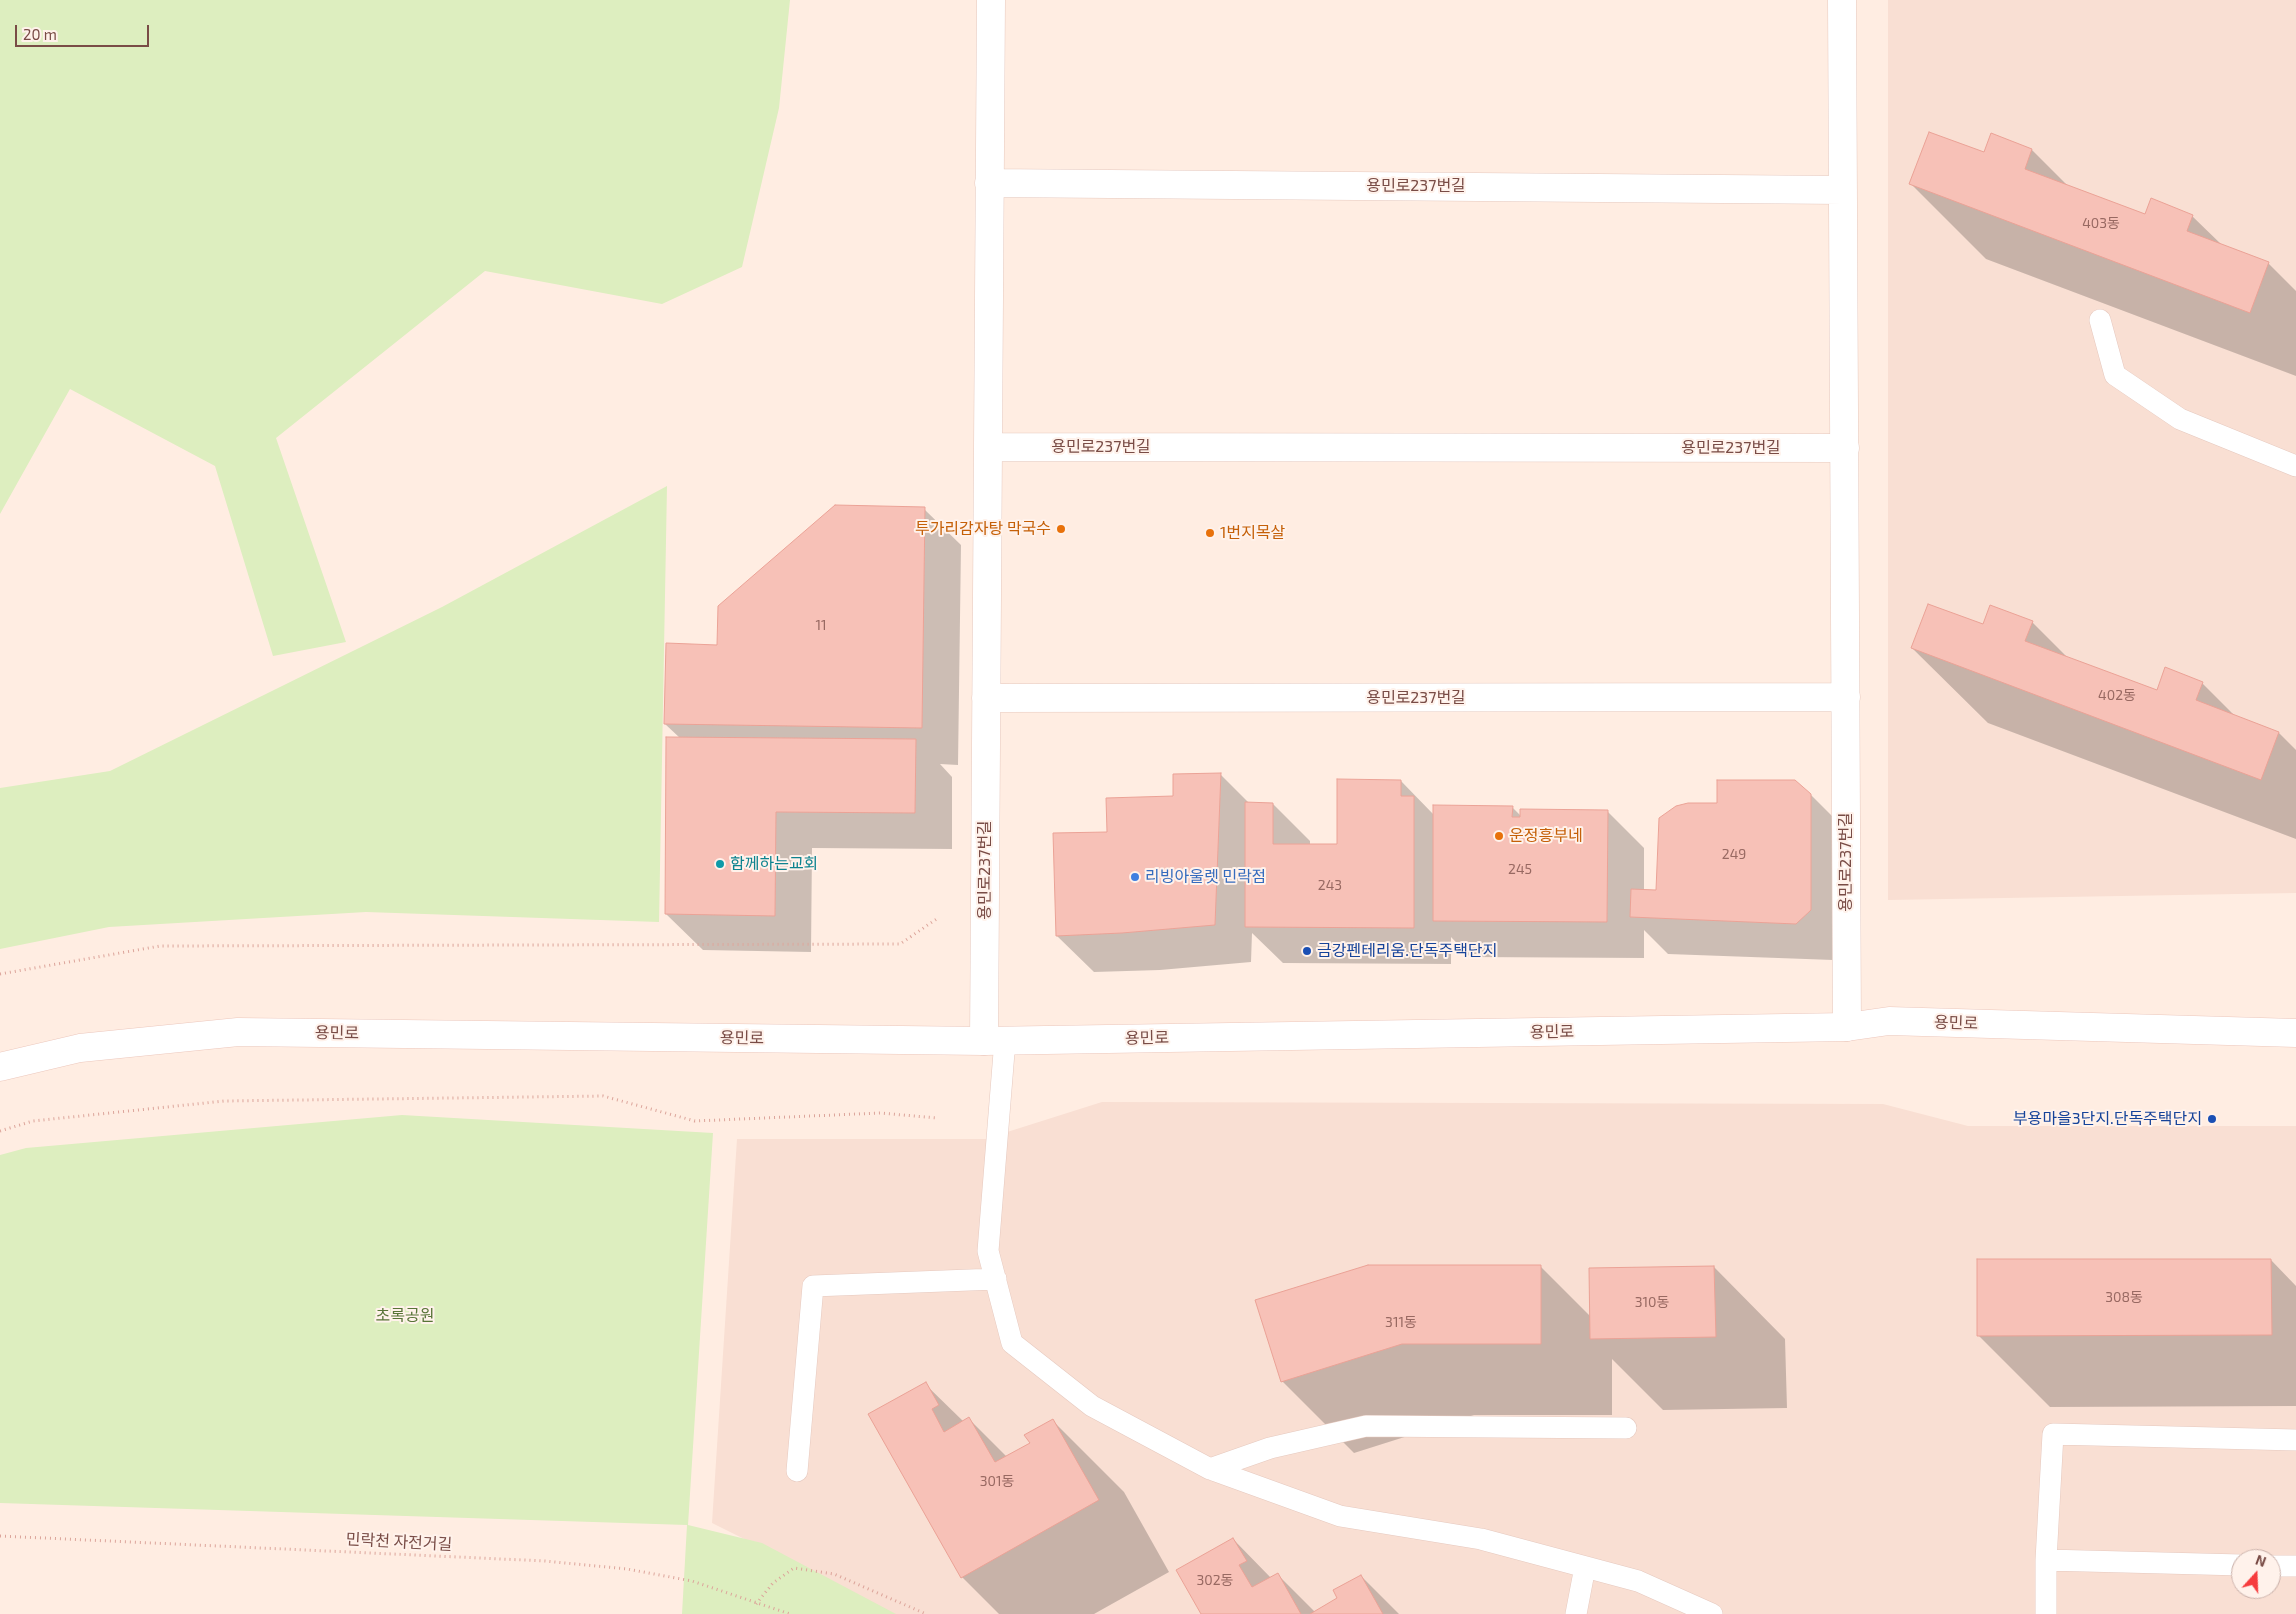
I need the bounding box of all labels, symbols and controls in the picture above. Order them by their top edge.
scale bar [18,15,151,47]
text: 20 m [23,25,57,43]
street label: 용민로237번길 [1366,176,1466,196]
house number: 403동 [2082,215,2120,231]
street label: 용민로237번길 [1051,437,1151,457]
street label: 용민로237번길 [1681,438,1781,458]
place label: 투가리감자탕 막국수 [915,519,1051,539]
marker: 투가리감자탕 막국수 [1055,523,1067,535]
place label: 1번지목살 [1220,523,1285,543]
marker: 1번지목살 [1204,527,1216,539]
house number: 11 [815,617,827,633]
house number: 402동 [2098,687,2136,703]
street label: 용민로237번길 [1366,688,1466,708]
street label: 용민로237번길 [1836,812,1856,912]
street label: 용민로237번길 [975,820,995,920]
place label: 운정흥부네 [1509,826,1583,846]
marker: 운정흥부네 [1493,830,1505,842]
house number: 249 [1722,846,1746,862]
place label: 함께하는교회 [730,854,818,874]
marker: 함께하는교회 [714,858,726,870]
house number: 245 [1508,861,1532,877]
place label: 리빙아울렛 민락점 [1145,867,1266,887]
marker: 리빙아울렛 민락점 [1129,871,1141,883]
house number: 243 [1318,877,1342,893]
place label: 금강펜테리움.단독주택단지 [1317,941,1497,961]
marker: 금강펜테리움.단독주택단지 [1301,945,1313,957]
street label: 용민로 [1934,1013,1978,1033]
street label: 용민로 [1530,1022,1574,1042]
street label: 용민로 [315,1023,359,1043]
street label: 용민로 [720,1028,764,1048]
street label: 용민로 [1125,1028,1169,1048]
place label: 부용마을3단지.단독주택단지 [2013,1109,2202,1129]
marker: 부용마을3단지.단독주택단지 [2206,1113,2218,1125]
house number: 308동 [2105,1289,2143,1305]
house number: 310동 [1635,1294,1669,1310]
park label: 초록공원 [376,1306,434,1326]
house number: 311동 [1385,1314,1417,1330]
house number: 301동 [980,1473,1014,1489]
street label: 민락천 자전거길 [345,1530,453,1554]
north arrow [2231,1549,2281,1599]
text: N [2253,1551,2269,1570]
house number: 302동 [1197,1572,1233,1588]

